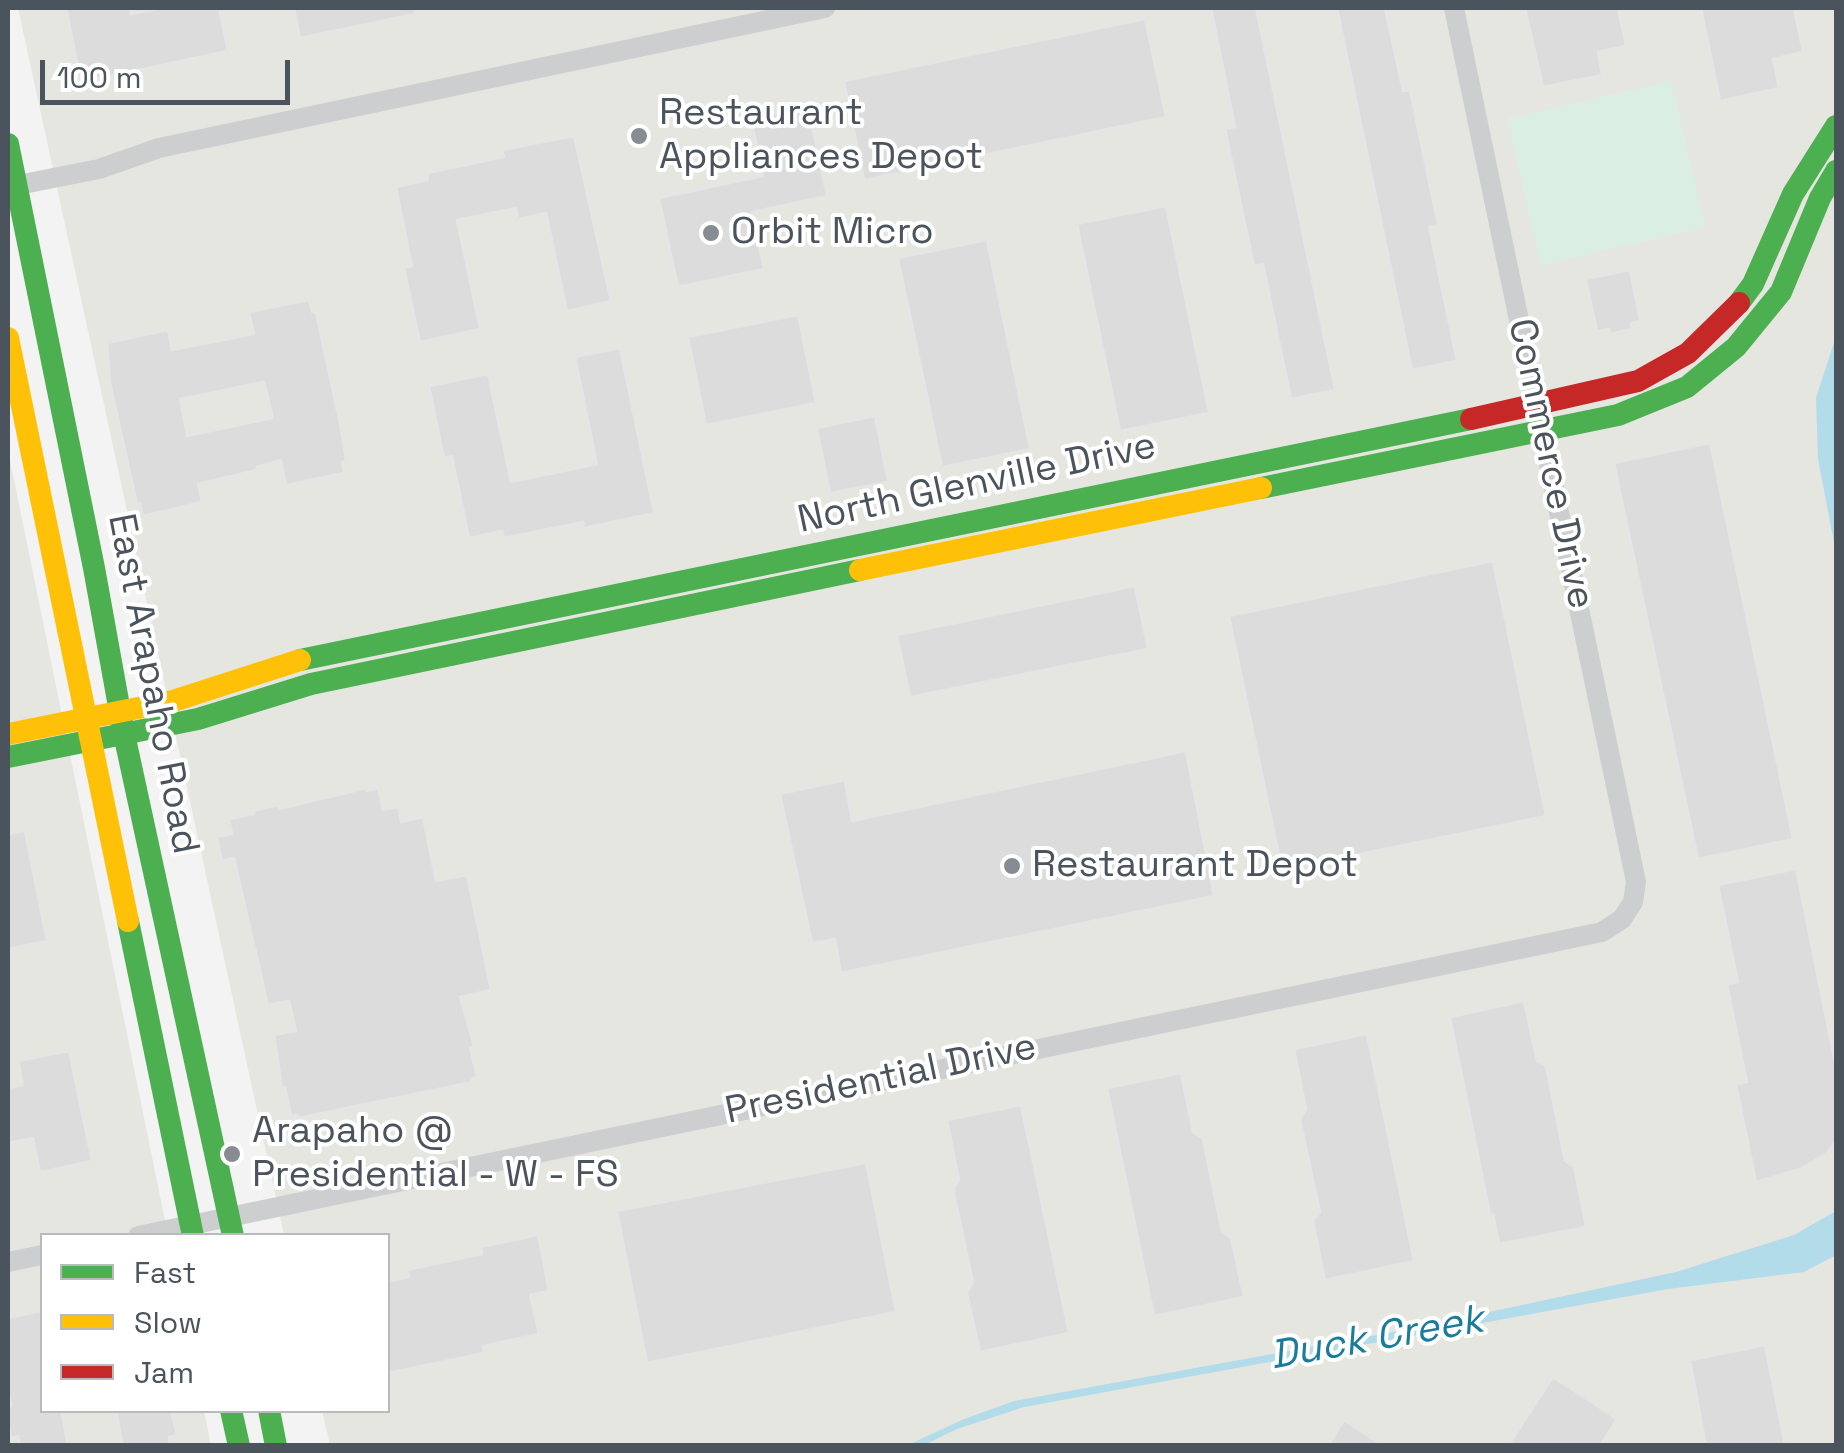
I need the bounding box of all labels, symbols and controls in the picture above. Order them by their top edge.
scale bar [45,40,295,102]
text: 100 m [57,58,142,97]
place label: Restaurant Appliances Depot [659,91,983,180]
marker: Restaurant Appliances Depot [628,125,650,147]
place label: Orbit Micro [731,210,934,256]
marker: Orbit Micro [700,222,722,244]
street label: Commerce Drive [1497,315,1603,613]
street label: North Glenville Drive [794,424,1160,544]
street label: East Arapaho Road [97,510,207,858]
place label: Restaurant Depot [1032,843,1358,889]
marker: Restaurant Depot [1001,855,1023,877]
street label: Presidential Drive [721,1025,1041,1135]
place label: Arapaho @ Presidential - W - FS [252,1109,619,1198]
marker: Arapaho @ Presidential - W - FS [221,1143,243,1165]
legend [40,1233,390,1413]
text: Fast [134,1253,196,1292]
water label: Duck Creek [1267,1297,1487,1381]
text: Slow [134,1303,202,1342]
text: Jam [134,1353,194,1392]

